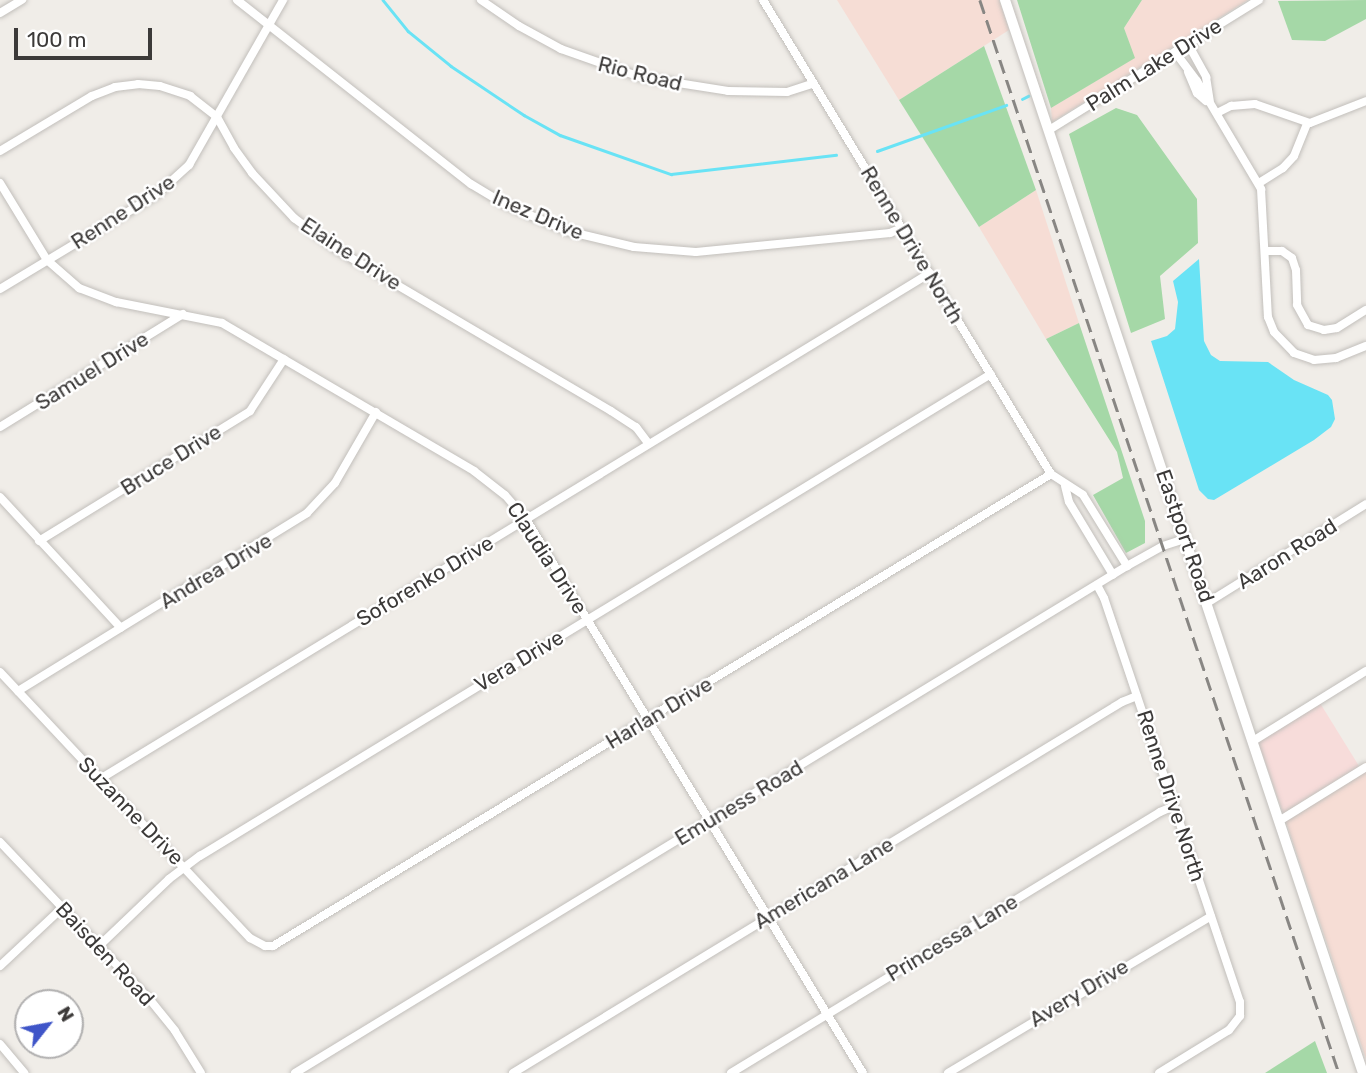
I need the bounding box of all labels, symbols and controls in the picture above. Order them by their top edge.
street label: Palm Lake Drive [1082,13,1226,117]
scale bar [18,14,156,58]
text: 100 m [27,27,86,52]
street label: Rio Road [595,51,685,97]
street label: Renne Drive North [855,162,969,328]
street label: Renne Drive [67,169,179,255]
street label: Inez Drive [489,185,587,245]
street label: Elaine Drive [296,212,406,296]
street label: Samuel Drive [31,326,153,416]
street label: Bruce Drive [116,419,226,501]
street label: Eastport Road [1150,466,1220,606]
street label: Claudia Drive [502,497,592,619]
street label: Aaron Road [1232,513,1342,595]
street label: Andrea Drive [155,528,277,614]
street label: Soforenko Drive [352,530,498,632]
street label: Vera Drive [470,625,568,697]
street label: Harlan Drive [601,671,717,755]
street label: Renne Drive North [1131,707,1211,885]
street label: Suzanne Drive [73,752,189,870]
street label: Emuness Road [670,755,808,851]
street label: Americana Lane [750,831,898,935]
street label: Princessa Lane [882,889,1022,987]
street label: Baisden Road [50,897,160,1011]
street label: Avery Drive [1025,953,1133,1033]
north arrow [14,989,84,1059]
text: N [52,1002,79,1026]

